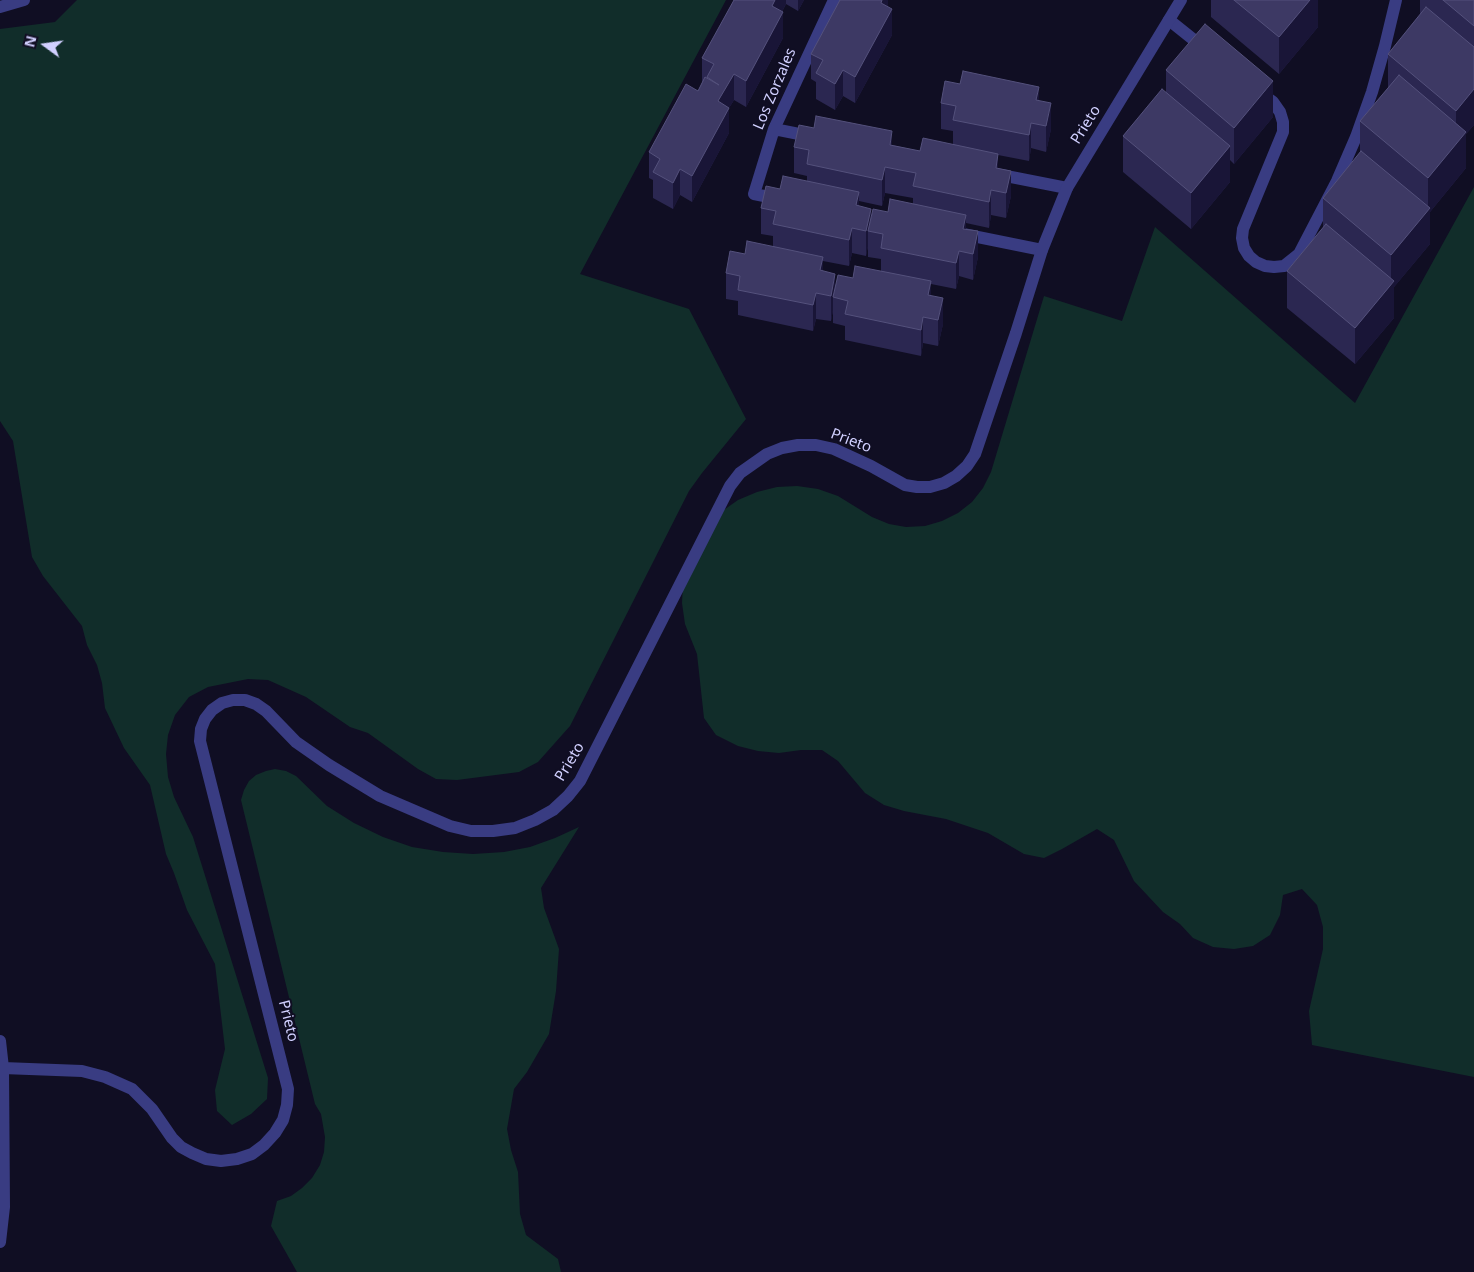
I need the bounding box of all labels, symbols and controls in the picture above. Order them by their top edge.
north arrow [20,20,70,70]
text: N [19,33,41,49]
street label: Los Zorzales [750,46,800,132]
street label: Prieto [1067,102,1105,148]
street label: Prieto [828,425,874,457]
street label: Prieto [551,739,589,785]
street label: Prieto [274,998,302,1044]

